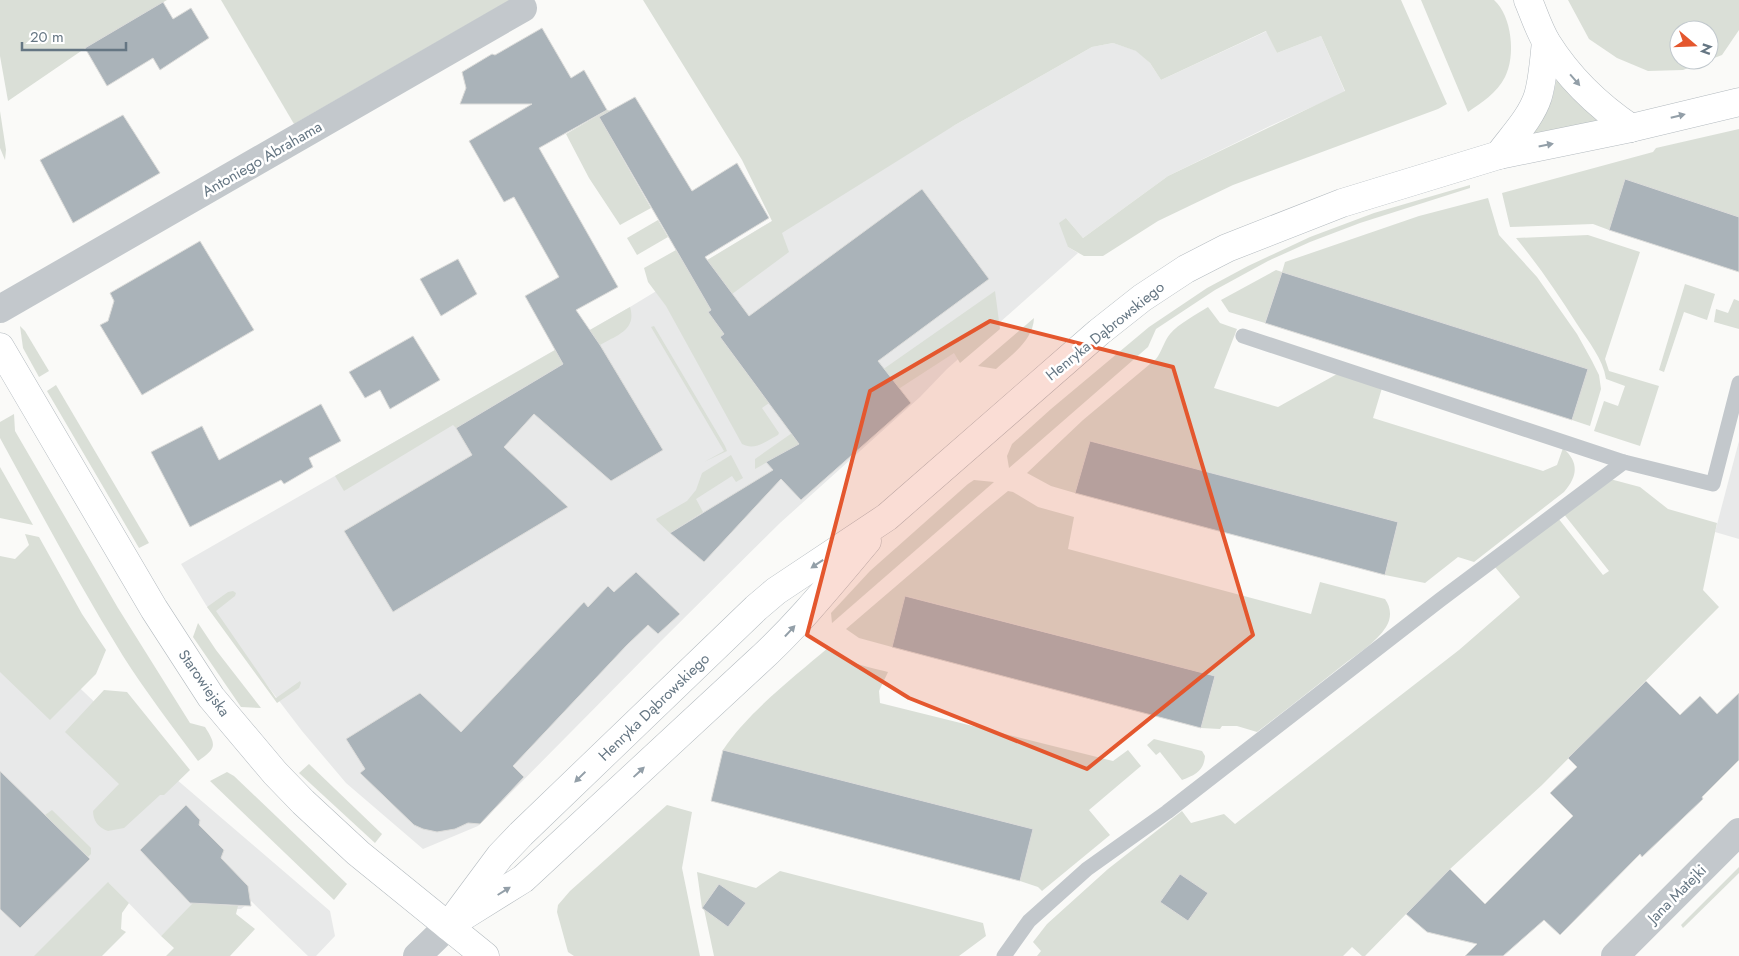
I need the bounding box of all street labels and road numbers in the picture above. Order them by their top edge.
street label: Antoniego Abrahama [198,116,326,202]
street label: Henryka Dąbrowskiego [1041,276,1169,386]
street label: Starowiejska [173,645,235,721]
street label: Henryka Dąbrowskiego [593,648,715,766]
street label: Jana Matejki [1641,860,1711,930]

